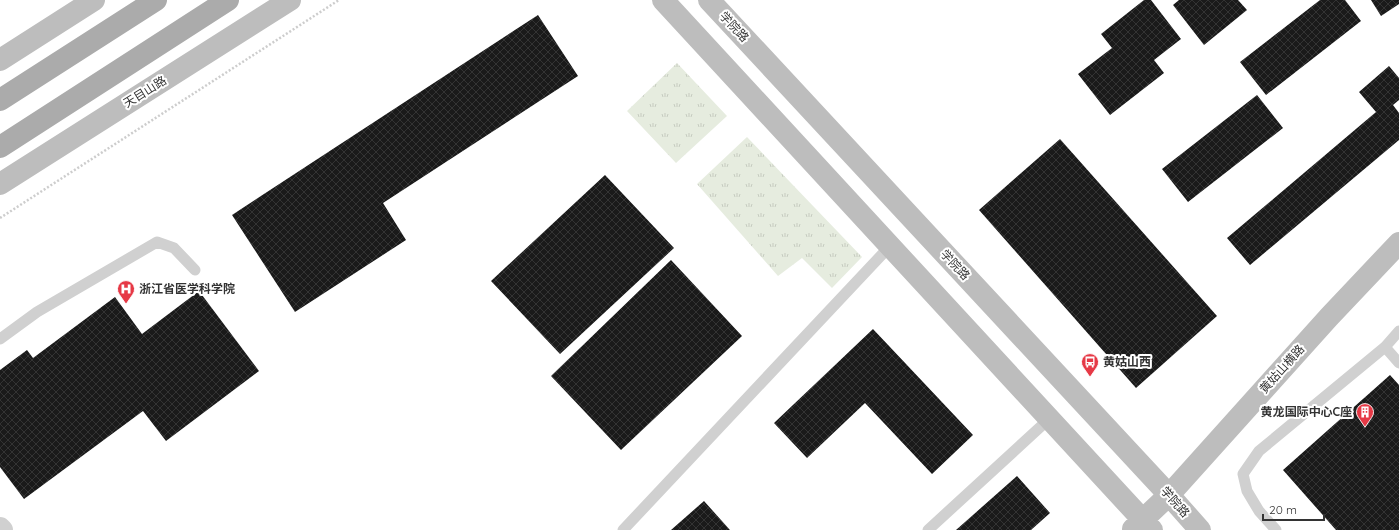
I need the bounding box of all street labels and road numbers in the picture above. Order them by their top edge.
street label: 学院路 [717,8,752,45]
street label: 天目山路 [120,72,169,111]
street label: 学院路 [938,246,973,283]
street label: 黄姑山横路 [1256,341,1307,396]
street label: 学院路 [1158,483,1193,520]

